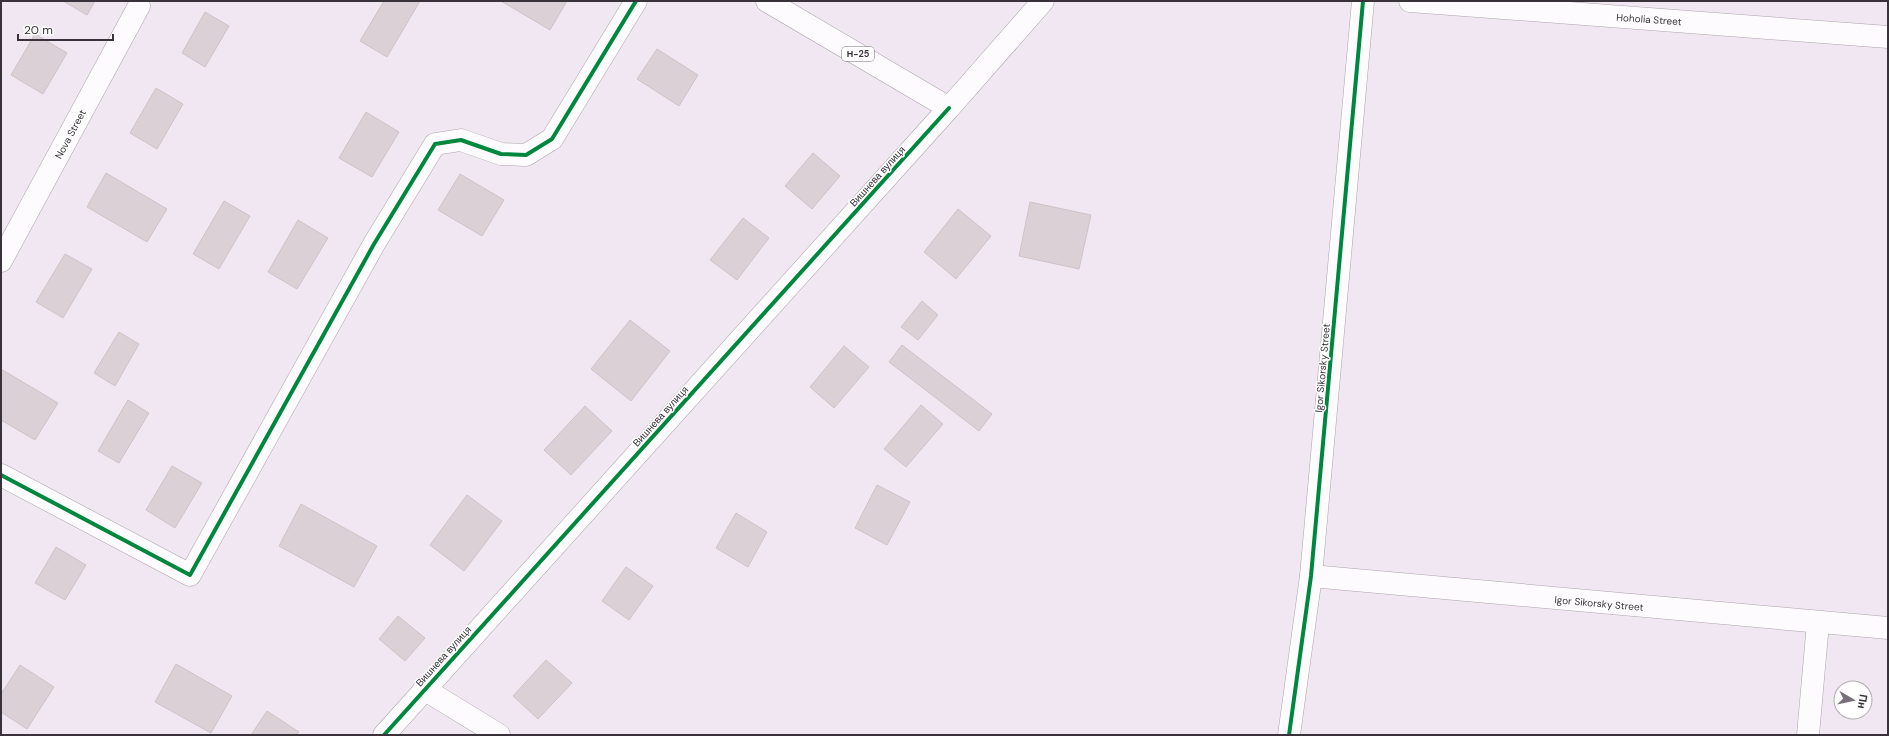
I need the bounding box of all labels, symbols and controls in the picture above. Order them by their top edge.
street label: Hoholia Street [1616,11,1682,28]
scale bar [18,16,113,42]
text: 20 m [24,22,53,38]
road number: Н-25 [842,47,874,61]
street label: Nova Street [52,107,89,161]
street label: Вишнева вулиця [847,143,908,209]
street label: Igor Sikorsky Street [1312,323,1333,413]
street label: Вишнева вулиця [630,383,691,449]
street label: Igor Sikorsky Street [1554,593,1644,614]
street label: Вишнева вулиця [413,623,474,689]
north arrow [1833,680,1873,720]
text: Пн [1855,693,1871,710]

